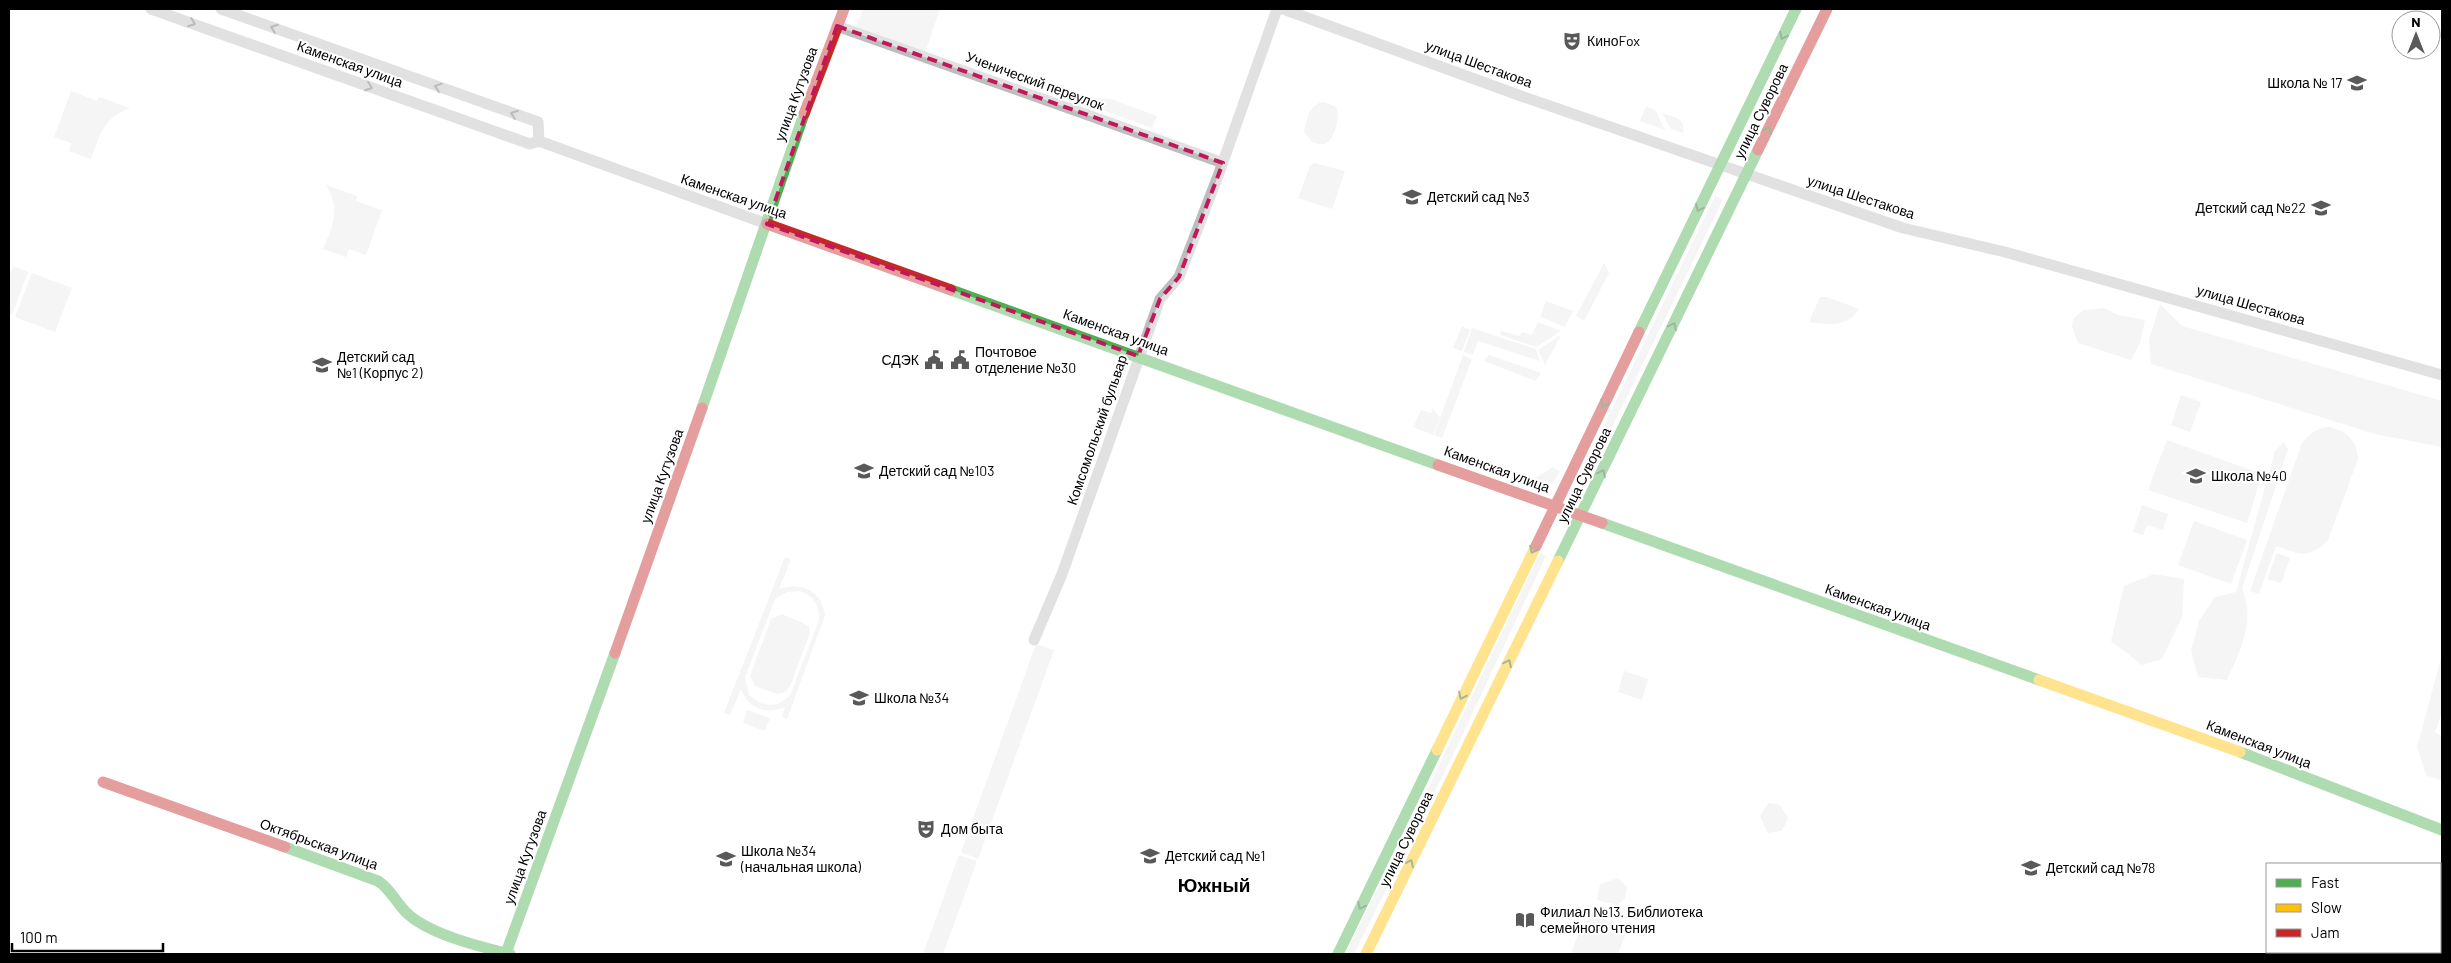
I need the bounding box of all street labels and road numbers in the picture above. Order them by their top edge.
street label: улица Шестакова [1424,36,1535,91]
street label: Каменская улица [295,37,406,91]
street label: улица Кутузова [771,44,821,143]
street label: Ученический переулок [964,48,1107,114]
street label: улица Суворова [1730,60,1791,161]
street label: Каменская улица [679,169,790,222]
street label: улица Шестакова [1805,171,1917,222]
street label: улица Шестакова [2195,281,2308,328]
street label: Каменская улица [1061,305,1172,359]
street label: Комсомольский бульвар [1063,352,1130,507]
street label: улица Суворова [1553,424,1614,525]
street label: улица Кутузова [637,426,687,525]
street label: Каменская улица [1442,442,1553,496]
street label: Каменская улица [1823,580,1934,634]
street label: Каменская улица [2204,716,2314,771]
street label: улица Суворова [1375,788,1436,889]
street label: улица Кутузова [500,807,550,906]
street label: Октябрьская улица [258,814,381,873]

